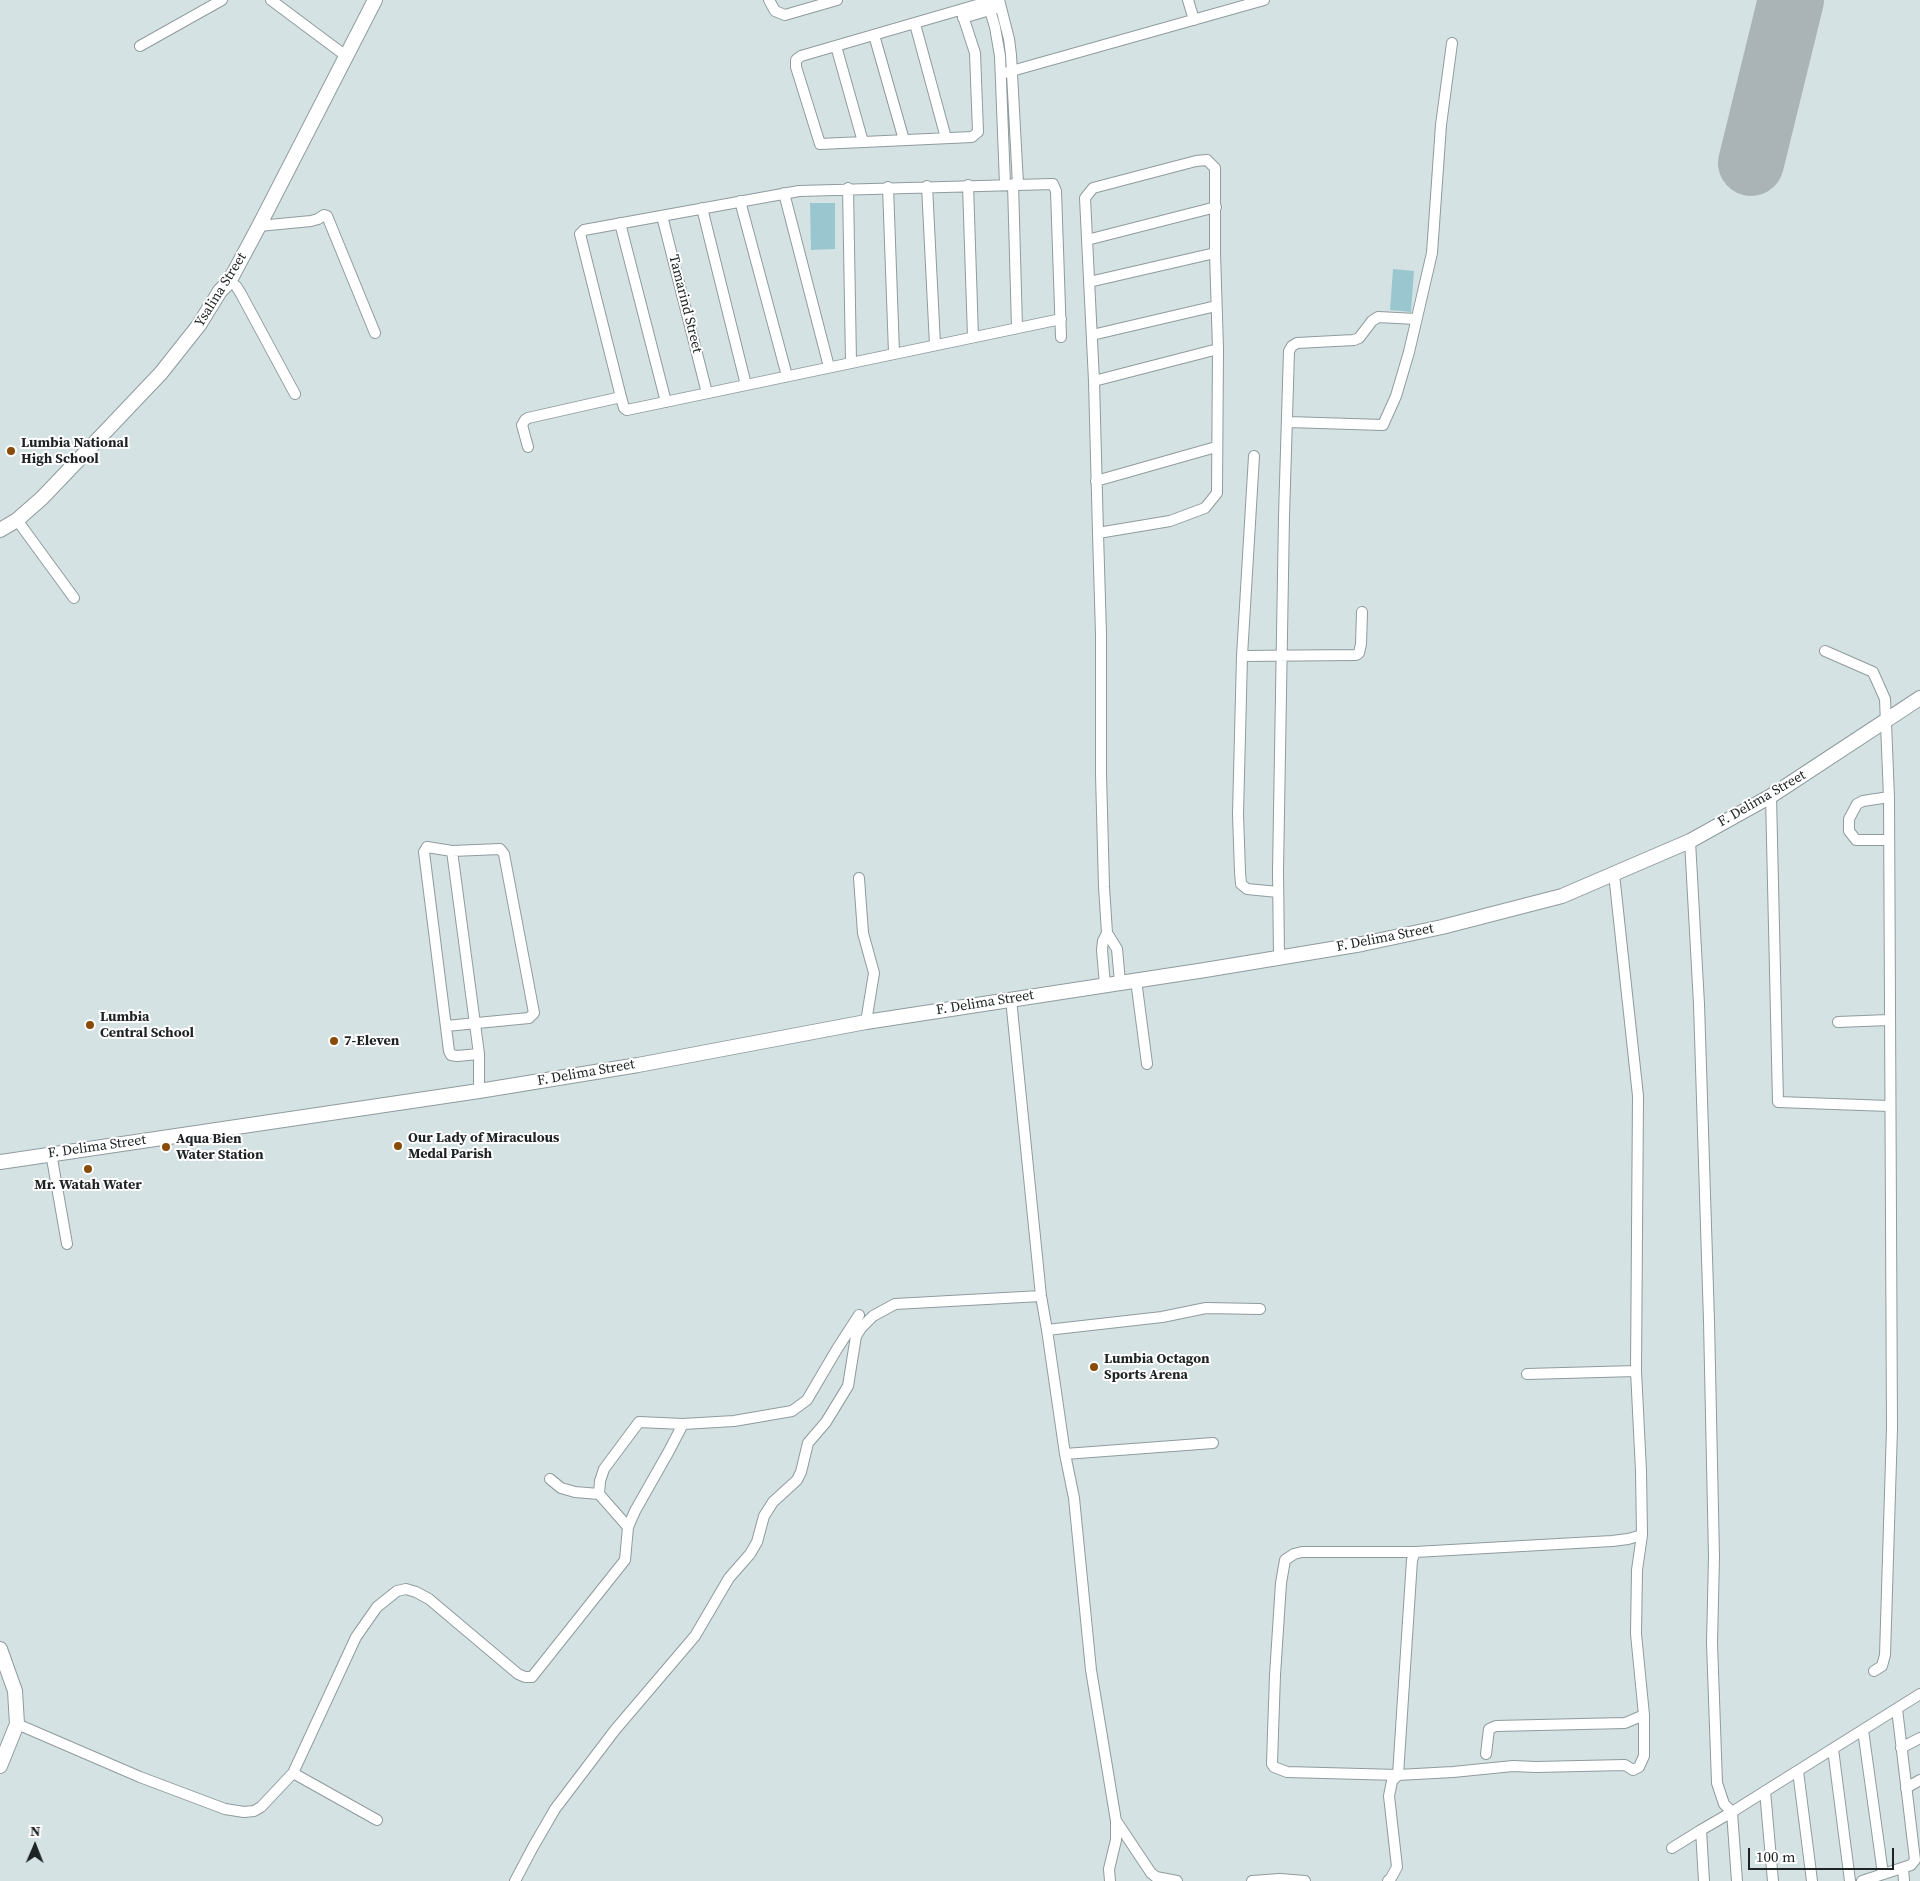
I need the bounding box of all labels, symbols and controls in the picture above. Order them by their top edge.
street label: Ysalina Street [192,250,250,330]
street label: Tamarind Street [665,253,705,355]
place label: Lumbia National High School [21,435,128,468]
marker: Lumbia National High School [5,445,17,457]
street label: F. Delima Street [1715,767,1809,831]
street label: F. Delima Street [1335,920,1435,956]
street label: F. Delima Street [935,987,1035,1019]
place label: Lumbia Central School [100,1009,194,1042]
marker: Lumbia Central School [84,1019,96,1031]
place label: 7-Eleven [344,1033,399,1049]
marker: 7-Eleven [328,1035,340,1047]
street label: F. Delima Street [536,1056,636,1090]
place label: Our Lady of Miraculous Medal Parish [408,1130,559,1162]
place label: Aqua Bien Water Station [176,1131,264,1164]
street label: F. Delima Street [47,1132,147,1162]
marker: Our Lady of Miraculous Medal Parish [392,1140,404,1152]
marker: Aqua Bien Water Station [160,1141,172,1153]
marker: Mr. Watah Water [82,1163,94,1175]
place label: Mr. Watah Water [34,1177,142,1193]
place label: Lumbia Octagon Sports Arena [1104,1351,1210,1384]
marker: Lumbia Octagon Sports Arena [1088,1361,1100,1373]
north arrow [10,1821,60,1871]
text: N [30,1821,41,1841]
scale bar [1750,1838,1896,1870]
text: 100 m [1756,1846,1796,1867]

